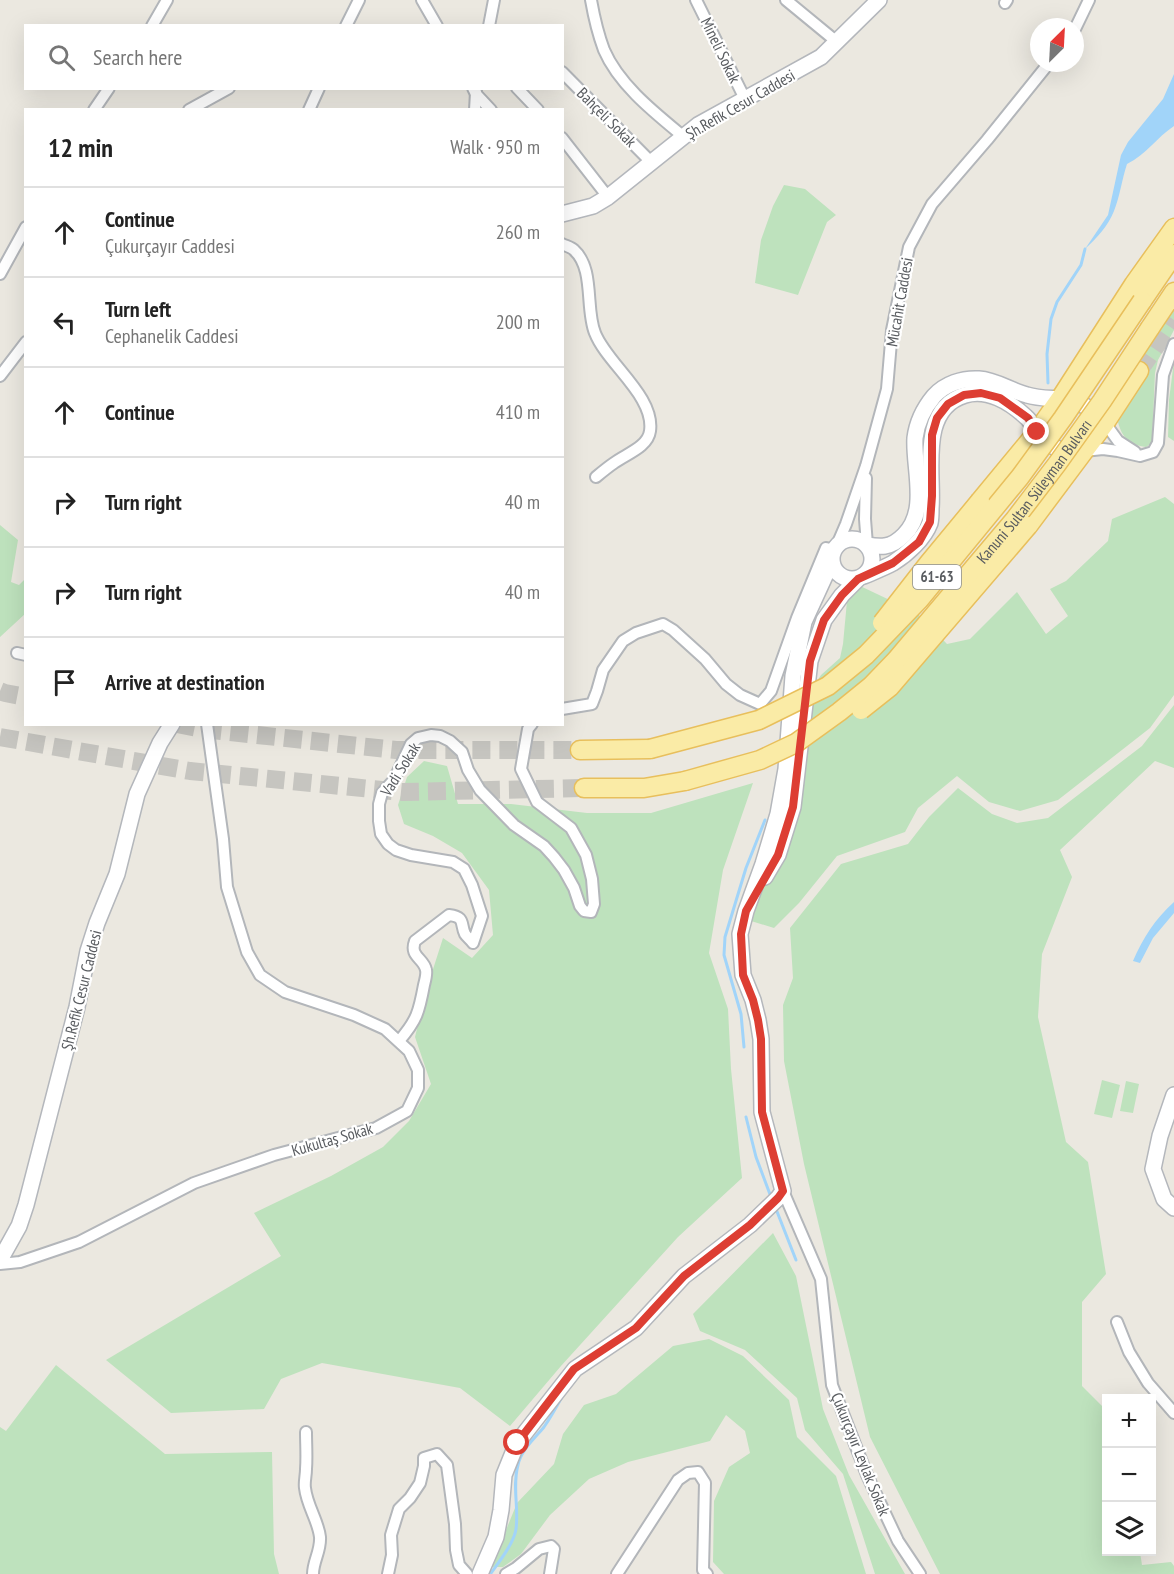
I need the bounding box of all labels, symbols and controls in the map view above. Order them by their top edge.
street label: Mineli Sokak [697,14,746,87]
north arrow [1030,18,1084,72]
search box [24,24,564,90]
icon: search [45,41,78,74]
text: Search here [93,43,182,71]
street label: Şh.Refik Cesur Caddesi [682,65,798,143]
street label: Bahçeli Sokak [573,83,642,152]
text: 12 min [48,131,113,164]
text: Walk · 950 m [450,134,540,160]
text: Continue [105,205,175,233]
icon: ahead [48,216,81,249]
text: 260 m [496,219,540,245]
text: Çukurçayır Caddesi [105,233,235,259]
street label: Mücahit Caddesi [881,256,917,348]
text: Turn left [105,295,171,323]
icon: left [48,306,81,339]
text: 200 m [496,309,540,335]
text: Cephanelik Caddesi [105,323,239,349]
icon: ahead [48,396,81,429]
text: Continue [105,398,175,426]
text: 410 m [496,399,540,425]
street label: Kanuni Sultan Süleyman Bulvarı [972,415,1096,567]
route end [1023,418,1049,444]
icon: right [48,486,81,519]
text: Turn right [105,488,182,516]
text: 40 m [505,489,540,515]
road number: 61-63 [913,565,961,589]
icon: right [48,576,81,609]
text: Turn right [105,578,182,606]
text: 40 m [505,579,540,605]
icon: arrive [48,666,81,699]
text: Arrive at destination [105,668,265,696]
street label: Vadi Sokak [375,738,425,800]
street label: Şh.Refik Cesur Caddesi [56,928,106,1052]
street label: Kukultaş Sokak [289,1118,376,1160]
street label: Çukurçayır Leylak Sokak [827,1389,895,1519]
map controls [1102,1394,1156,1556]
button: + [1102,1394,1156,1448]
route start [503,1429,529,1455]
button: − [1102,1448,1156,1502]
button: layers [1102,1502,1156,1556]

